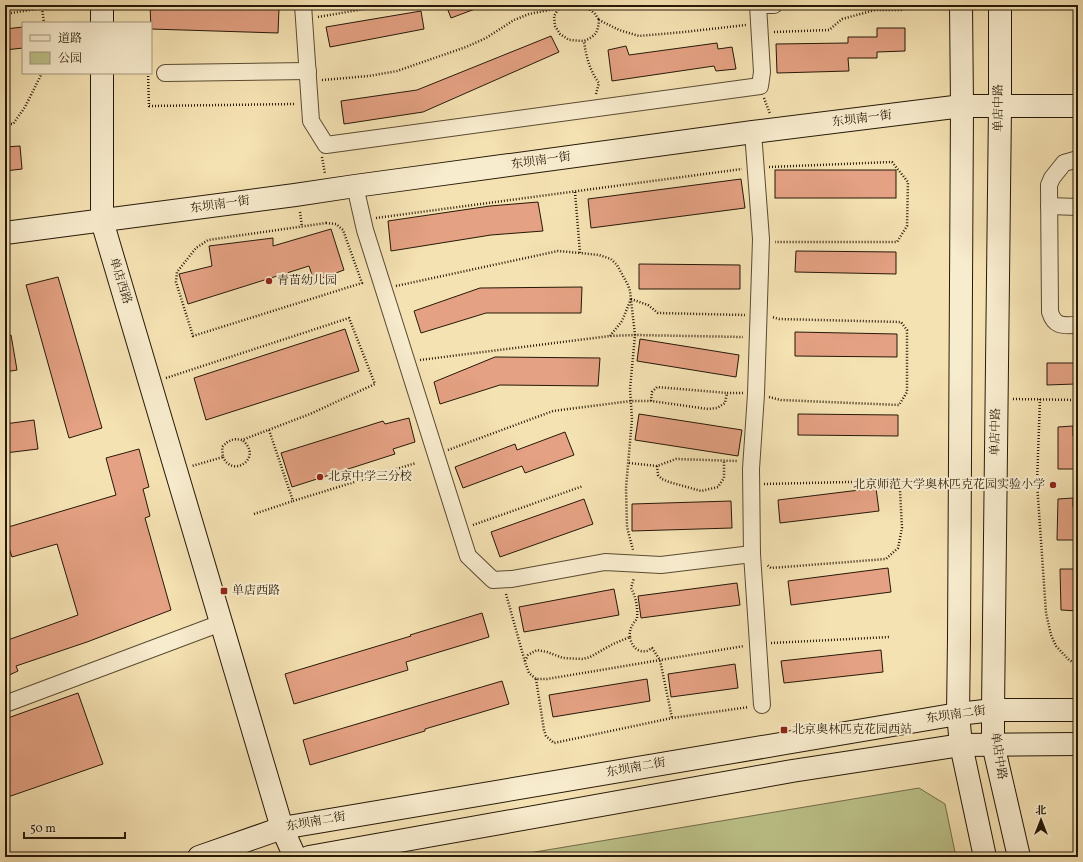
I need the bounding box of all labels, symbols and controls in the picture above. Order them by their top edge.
legend [22,22,152,74]
text: 道路 [58,31,82,47]
text: 公园 [58,51,82,67]
street label: 单店中路 [991,84,1007,132]
street label: 东坝南一街 [831,107,894,131]
street label: 东坝南一街 [510,149,573,173]
street label: 东坝南一街 [189,193,252,217]
street label: 单店西路 [105,256,135,306]
place label: 青苗幼儿园 [277,273,337,289]
marker: 青苗幼儿园 [264,276,274,286]
street label: 单店中路 [988,408,1004,456]
place label: 北京中学三分校 [328,469,412,485]
marker: 北京中学三分校 [315,472,325,482]
place label: 北京师范大学奥林匹克花园实验小学 [853,477,1045,493]
marker: 北京师范大学奥林匹克花园实验小学 [1048,480,1058,490]
place label: 单店西路 [232,583,280,599]
marker: 单店西路 [219,586,229,596]
street label: 东坝南二街 [925,703,988,727]
place label: 北京奥林匹克花园西站 [792,722,912,738]
marker: 北京奥林匹克花园西站 [779,725,789,735]
street label: 单店中路 [986,731,1010,781]
street label: 东坝南二街 [605,755,668,781]
north arrow [1021,800,1061,840]
text: 北 [1036,804,1047,819]
street label: 东坝南二街 [285,809,348,835]
scale bar [24,814,125,840]
text: 50 m [30,821,56,837]

